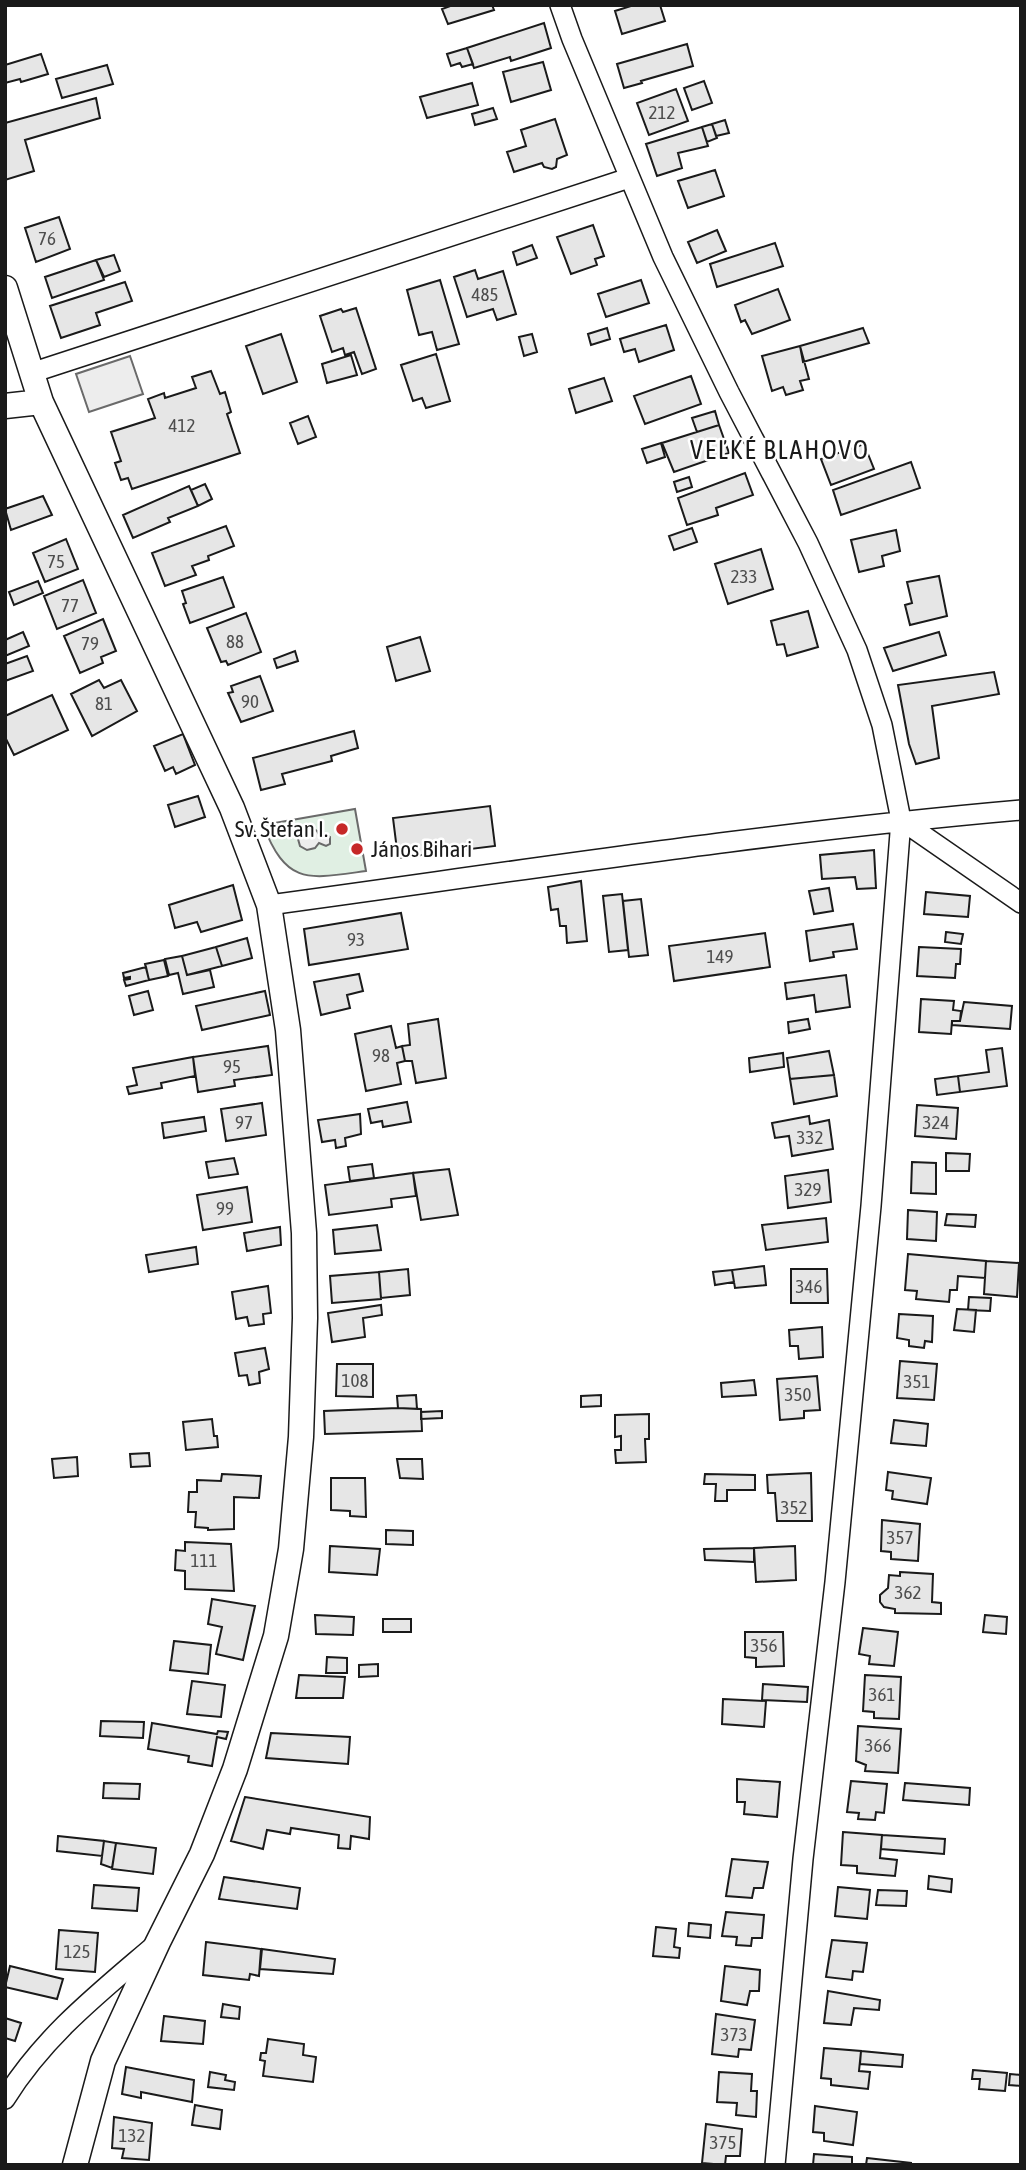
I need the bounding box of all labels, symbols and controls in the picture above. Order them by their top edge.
house number: 212 [649,101,675,123]
house number: 76 [38,227,56,249]
house number: 485 [472,283,498,305]
house number: 412 [169,414,195,436]
district label: VEĽKÉ BLAHOVO [690,435,870,465]
house number: 75 [47,550,65,572]
house number: 233 [731,565,757,587]
house number: 77 [61,594,79,616]
house number: 88 [226,630,244,652]
house number: 79 [81,632,99,654]
house number: 90 [241,690,259,712]
house number: 81 [95,692,113,714]
place label: Sv. Štefan I. [235,816,328,842]
marker: Sv. Štefan I. [334,821,350,837]
place label: János Bihari [371,836,472,862]
marker: János Bihari [349,841,365,857]
house number: 93 [347,928,365,950]
house number: 149 [707,945,733,967]
house number: 98 [372,1044,390,1066]
house number: 95 [223,1055,241,1077]
house number: 97 [235,1111,253,1133]
house number: 324 [923,1111,949,1133]
house number: 332 [797,1126,823,1148]
house number: 329 [795,1178,821,1200]
house number: 99 [216,1197,234,1219]
house number: 346 [796,1275,822,1297]
house number: 108 [342,1369,368,1391]
house number: 351 [904,1370,930,1392]
house number: 350 [785,1383,811,1405]
house number: 352 [781,1496,807,1518]
house number: 357 [887,1526,913,1548]
house number: 111 [191,1549,217,1571]
house number: 362 [895,1581,921,1603]
house number: 356 [751,1634,777,1656]
house number: 361 [869,1683,895,1705]
house number: 366 [865,1734,891,1756]
house number: 125 [64,1940,90,1962]
house number: 373 [721,2023,747,2045]
house number: 132 [119,2124,145,2146]
house number: 375 [710,2131,736,2153]

